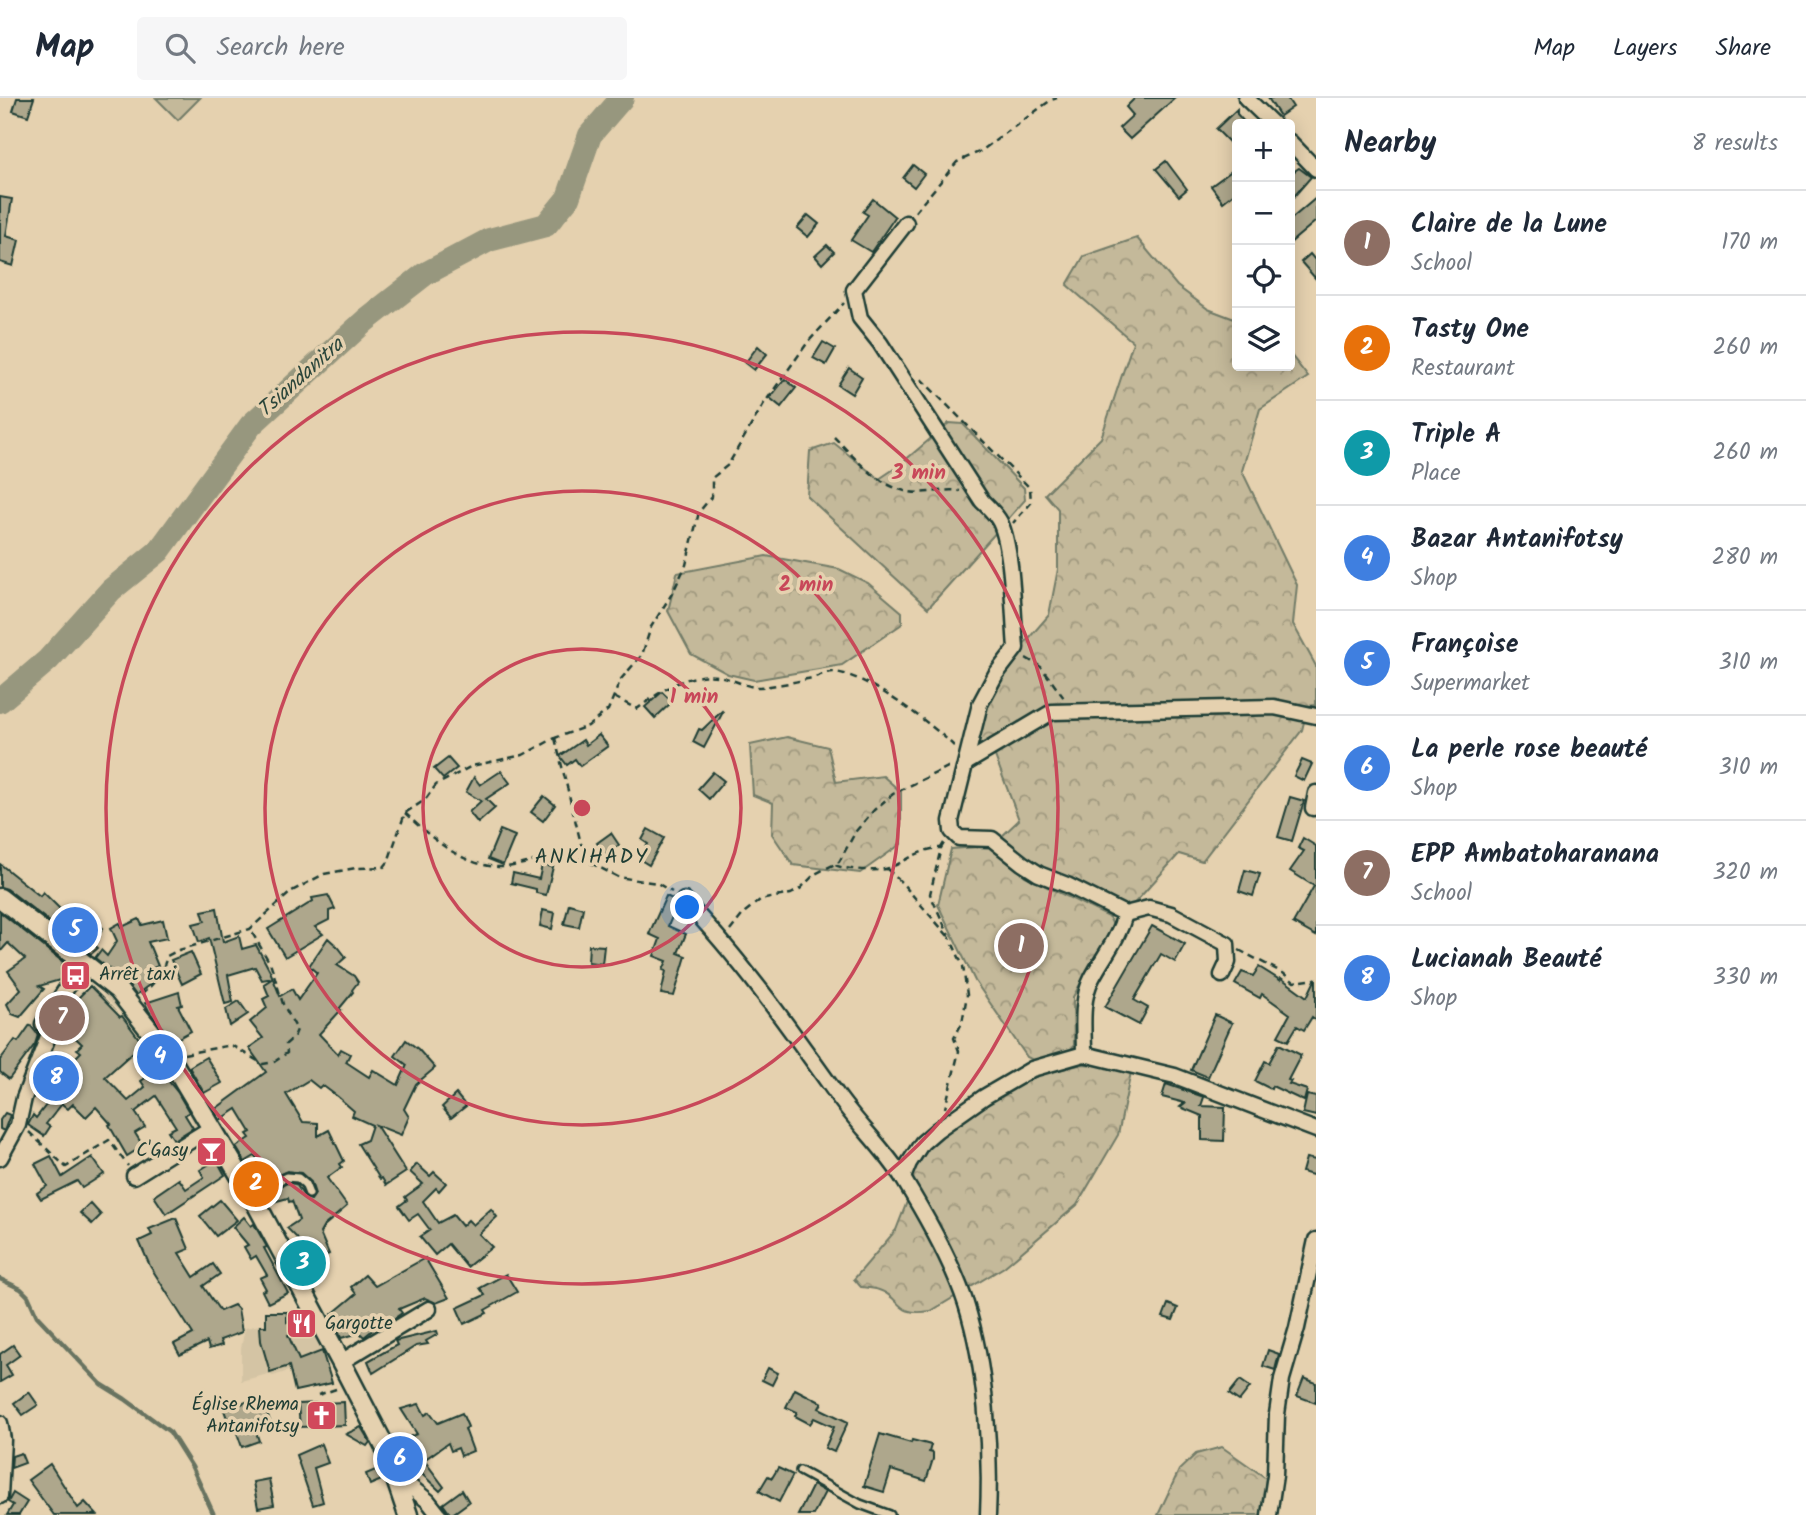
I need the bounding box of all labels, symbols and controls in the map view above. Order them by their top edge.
search box [137,17,627,80]
text: Map [35,22,95,75]
text: Search here [217,27,345,69]
icon: search [161,29,199,67]
text: Map [1533,29,1575,68]
text: Layers [1613,29,1677,68]
text: Share [1715,29,1771,68]
map controls [1232,119,1295,371]
button: + [1232,119,1295,182]
text: Nearby [1344,120,1436,168]
text: 8 results [1692,126,1778,162]
button: − [1232,182,1295,245]
text: Claire de la Lune [1411,204,1607,246]
text: 1 [1364,225,1370,261]
text: 170 m [1721,225,1778,261]
button: locate [1232,245,1295,308]
text: School [1411,246,1472,282]
button: layers [1232,308,1295,371]
text: Tasty One [1411,309,1529,351]
water label: Tsiandanitra [250,329,353,426]
text: 2 [1360,330,1374,366]
text: 260 m [1713,330,1778,366]
text: Restaurant [1411,351,1515,387]
text: Triple A [1411,414,1501,456]
text: 3 [1361,435,1373,471]
text: 260 m [1713,435,1778,471]
text: Place [1411,456,1461,492]
text: 3 min [891,457,946,490]
text: Bazar Antanifotsy [1411,519,1623,561]
text: 4 [1361,540,1373,576]
text: 280 m [1712,540,1778,576]
text: Shop [1411,561,1457,597]
text: 2 min [779,569,833,602]
text: Françoise [1411,624,1518,666]
text: 5 [1361,645,1373,681]
text: 310 m [1719,645,1778,681]
text: Supermarket [1411,666,1530,702]
text: 1 min [670,681,718,714]
text: La perle rose beauté [1411,729,1647,771]
text: 6 [1361,750,1373,786]
text: 310 m [1719,750,1778,786]
text: Shop [1411,771,1457,807]
centre of rings [570,796,594,820]
text: EPP Ambatoharanana [1411,834,1659,876]
district label: ANKIHADY [535,841,649,874]
text: 7 [1362,855,1372,891]
text: 320 m [1712,855,1778,891]
text: School [1411,876,1472,912]
your location [670,890,704,924]
pin: 5 [52,904,98,956]
pin: 1 [998,920,1044,972]
text: Lucianah Beauté [1411,939,1601,981]
bus stop icon: Arrêt taxi [59,958,93,992]
place label: Arrêt taxi [99,960,177,990]
text: 8 [1360,960,1374,996]
text: 330 m [1713,960,1778,996]
text: Shop [1411,981,1457,1017]
pin: 7 [39,992,85,1044]
pin: 4 [137,1031,183,1083]
pin: 8 [33,1052,79,1104]
bar icon: C'Gasy [194,1134,228,1168]
place label: C'Gasy [136,1136,189,1166]
pin: 2 [233,1158,279,1210]
pin: 3 [280,1237,326,1289]
restaurant icon: Gargotte [285,1307,319,1341]
place label: Gargotte [325,1309,393,1339]
place label: Église Rhema Antanifotsy [192,1390,300,1442]
church icon: Église Rhema Antanifotsy [305,1399,339,1433]
pin: 6 [377,1433,423,1485]

